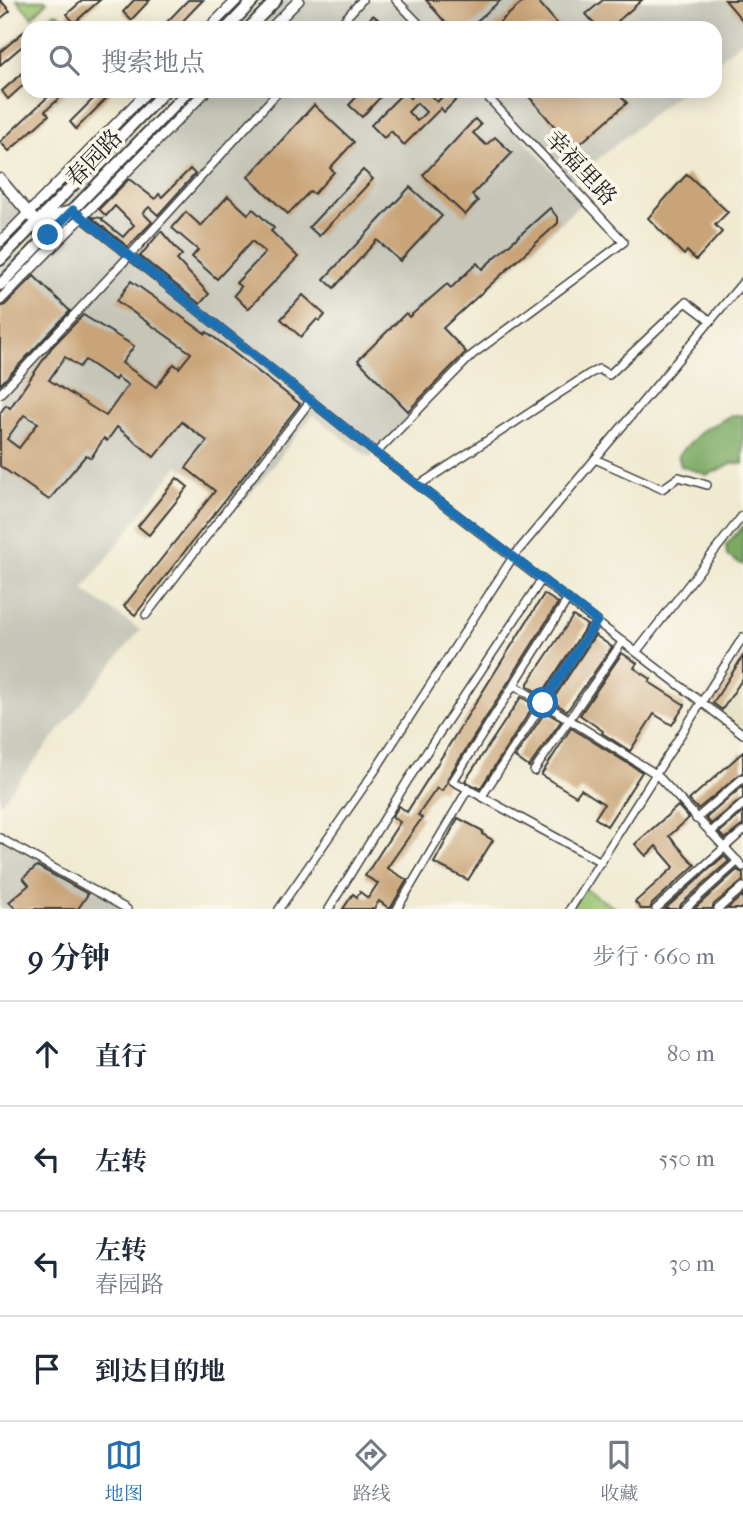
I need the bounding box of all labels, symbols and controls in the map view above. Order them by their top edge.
search box [21,21,722,98]
icon: search [45,41,83,79]
text: 搜索地点 [101,47,205,78]
street label: 春园路 [60,124,128,192]
street label: 幸福里路 [540,125,622,211]
route end [32,219,63,250]
route start [527,687,558,718]
text: 9 分钟 [28,941,110,976]
text: 步行 · 660 m [593,943,715,970]
icon: ahead [28,1035,66,1073]
text: 80 m [667,1040,715,1067]
text: 直行 [95,1041,147,1072]
icon: left [28,1140,66,1178]
text: 550 m [659,1145,715,1172]
text: 左转 [95,1146,147,1177]
text: 左转 [95,1235,147,1266]
icon: left [28,1245,66,1283]
text: 30 m [669,1250,715,1277]
text: 春园路 [95,1271,164,1298]
icon: arrive [28,1350,66,1388]
text: 到达目的地 [95,1356,225,1387]
tab: 地图 [105,1436,143,1505]
tab: 路线 [352,1436,390,1505]
tab: 收藏 [600,1436,638,1505]

